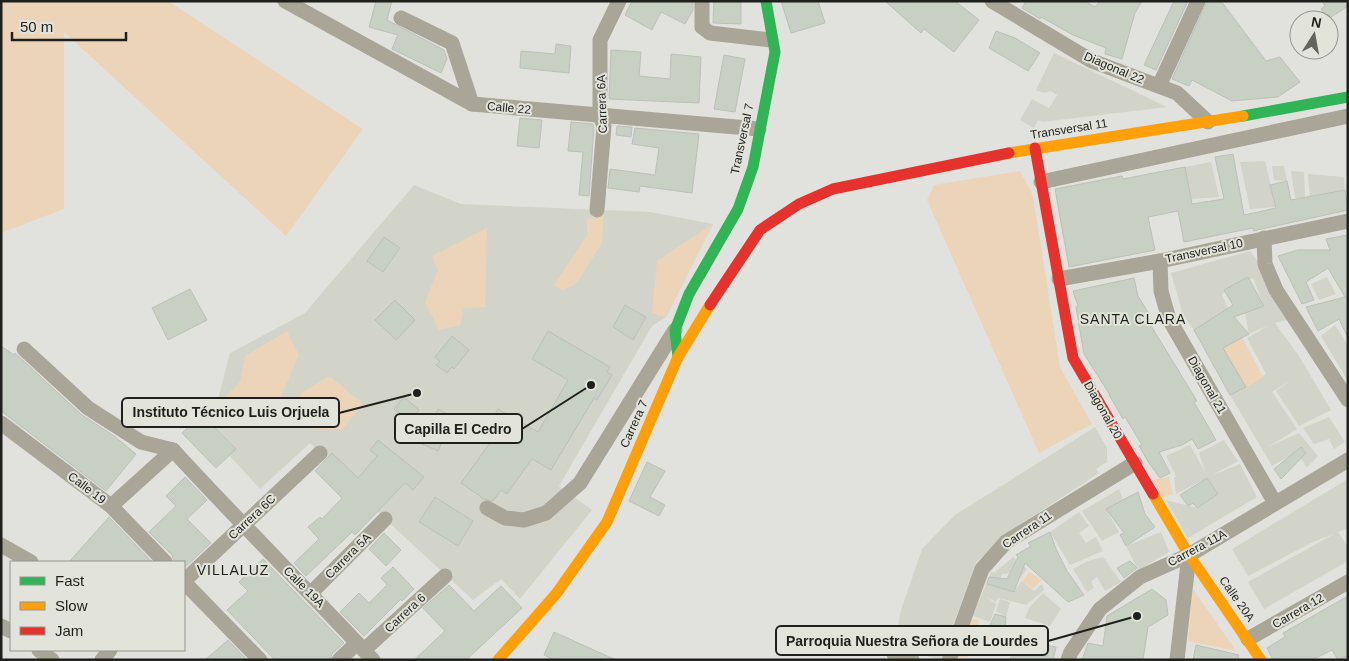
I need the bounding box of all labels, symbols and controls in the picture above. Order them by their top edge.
scale bar [12,10,126,42]
north arrow [1289,10,1339,60]
text: N [1310,13,1323,31]
text: 50 m [20,18,53,35]
street label: Diagonal 22 [1082,49,1147,87]
street label: Carrera 6A [594,74,610,134]
street label: Calle 22 [486,99,532,117]
street label: Transversal 7 [728,102,756,176]
street label: Transversal 11 [1029,116,1109,142]
street label: Transversal 10 [1164,236,1244,266]
district label: SANTA CLARA [1080,311,1186,327]
street label: Diagonal 21 [1185,354,1229,417]
street label: Diagonal 20 [1081,379,1125,442]
callout: Instituto Técnico Luis Orjuela [122,398,339,427]
street label: Carrera 7 [617,398,651,450]
text: Instituto Técnico Luis Orjuela [133,404,330,420]
callout: Capilla El Cedro [395,414,522,443]
text: Capilla El Cedro [404,421,512,437]
street label: Calle 19 [65,469,109,507]
street label: Carrera 6C [226,491,279,542]
street label: Carrera 11 [1000,508,1055,552]
street label: Carrera 11A [1165,527,1229,569]
street label: Carrera 5A [322,530,374,582]
legend [10,561,185,651]
district label: VILLALUZ [197,562,269,578]
street label: Calle 19A [281,564,327,610]
text: Fast [55,572,85,589]
street label: Calle 20A [1216,574,1258,624]
street label: Carrera 6 [382,590,429,635]
street label: Carrera 12 [1270,590,1327,631]
text: Slow [55,597,88,614]
text: Jam [55,622,83,639]
callout: Parroquia Nuestra Señora de Lourdes [776,626,1048,655]
text: Parroquia Nuestra Señora de Lourdes [786,633,1038,649]

